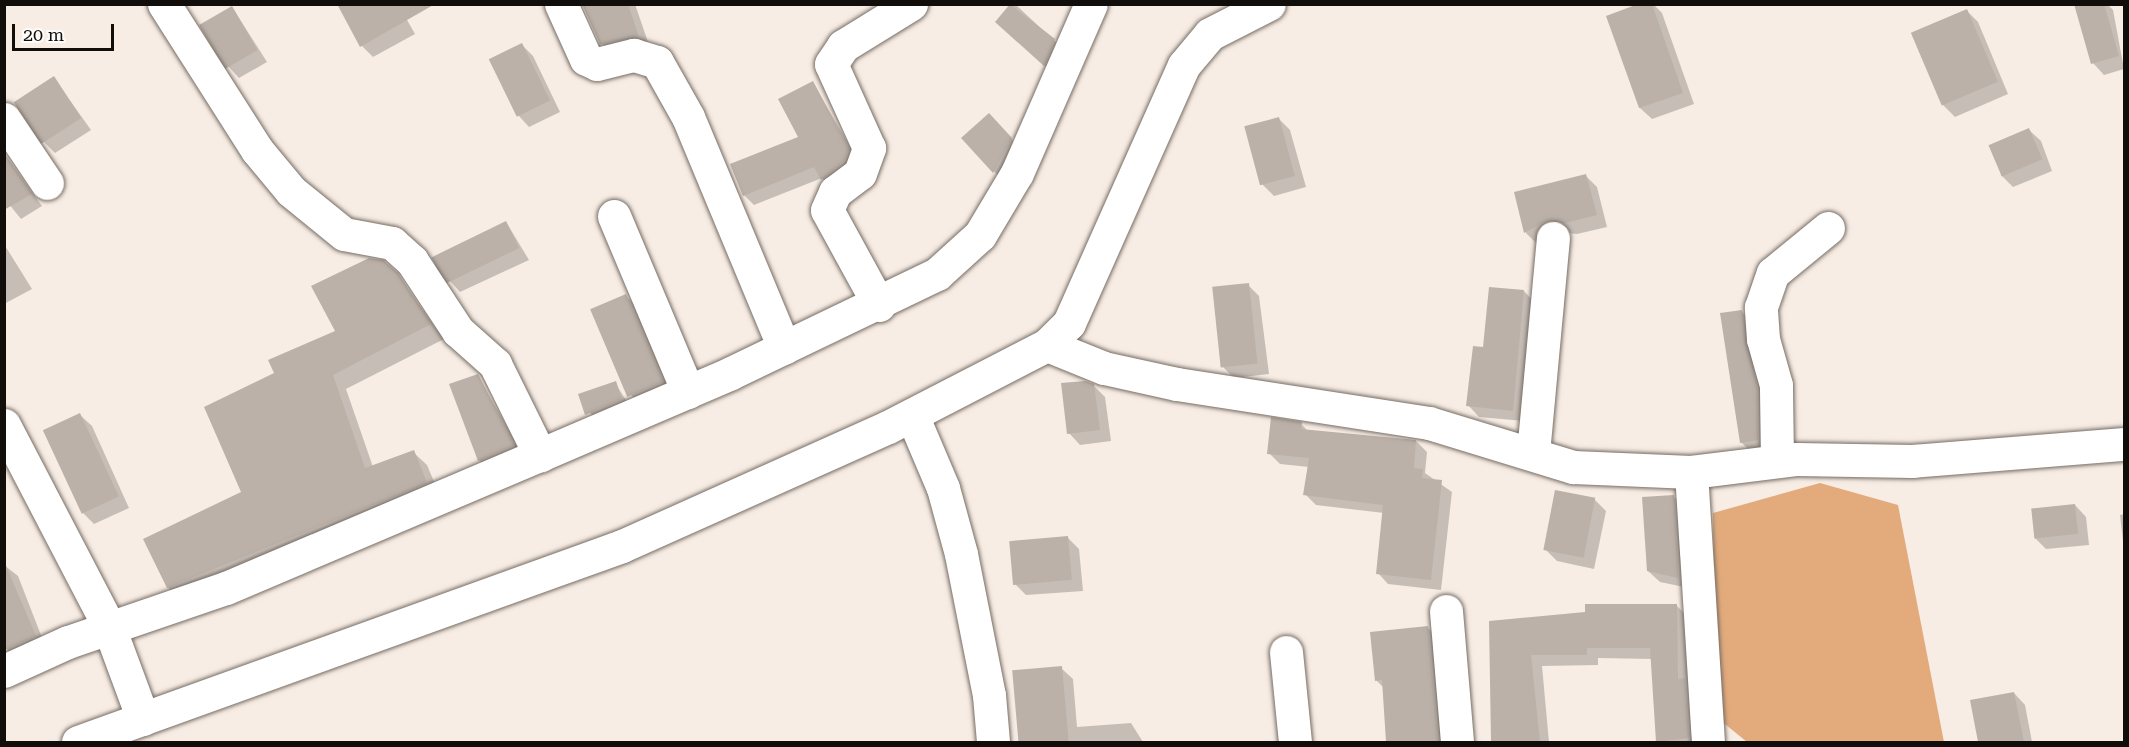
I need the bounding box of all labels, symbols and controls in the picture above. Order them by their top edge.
scale bar [15,12,117,50]
text: 20 m [23,24,64,45]

